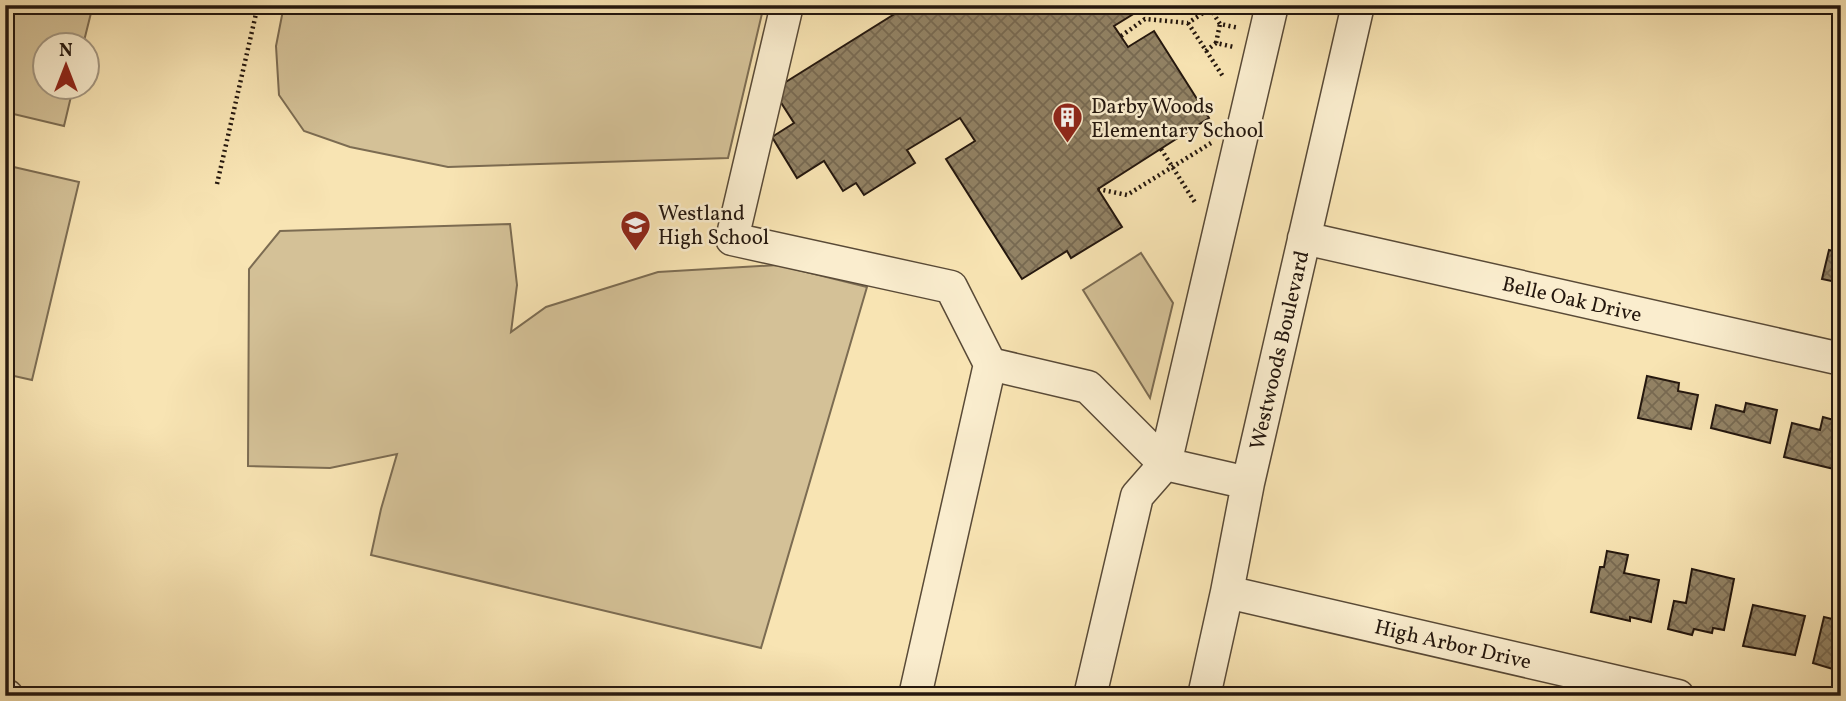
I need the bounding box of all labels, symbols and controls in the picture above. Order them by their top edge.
north arrow [32,32,102,102]
text: N [59,38,73,64]
place label: Darby Woods Elementary School [1091,93,1264,146]
building icon: Darby Woods Elementary School [1051,101,1085,145]
place label: Westland High School [658,200,769,253]
school or university icon: Westland High School [618,208,652,252]
street label: Westwoods Boulevard [1243,248,1317,453]
street label: Belle Oak Drive [1499,270,1644,331]
street label: High Arbor Drive [1371,613,1534,678]

